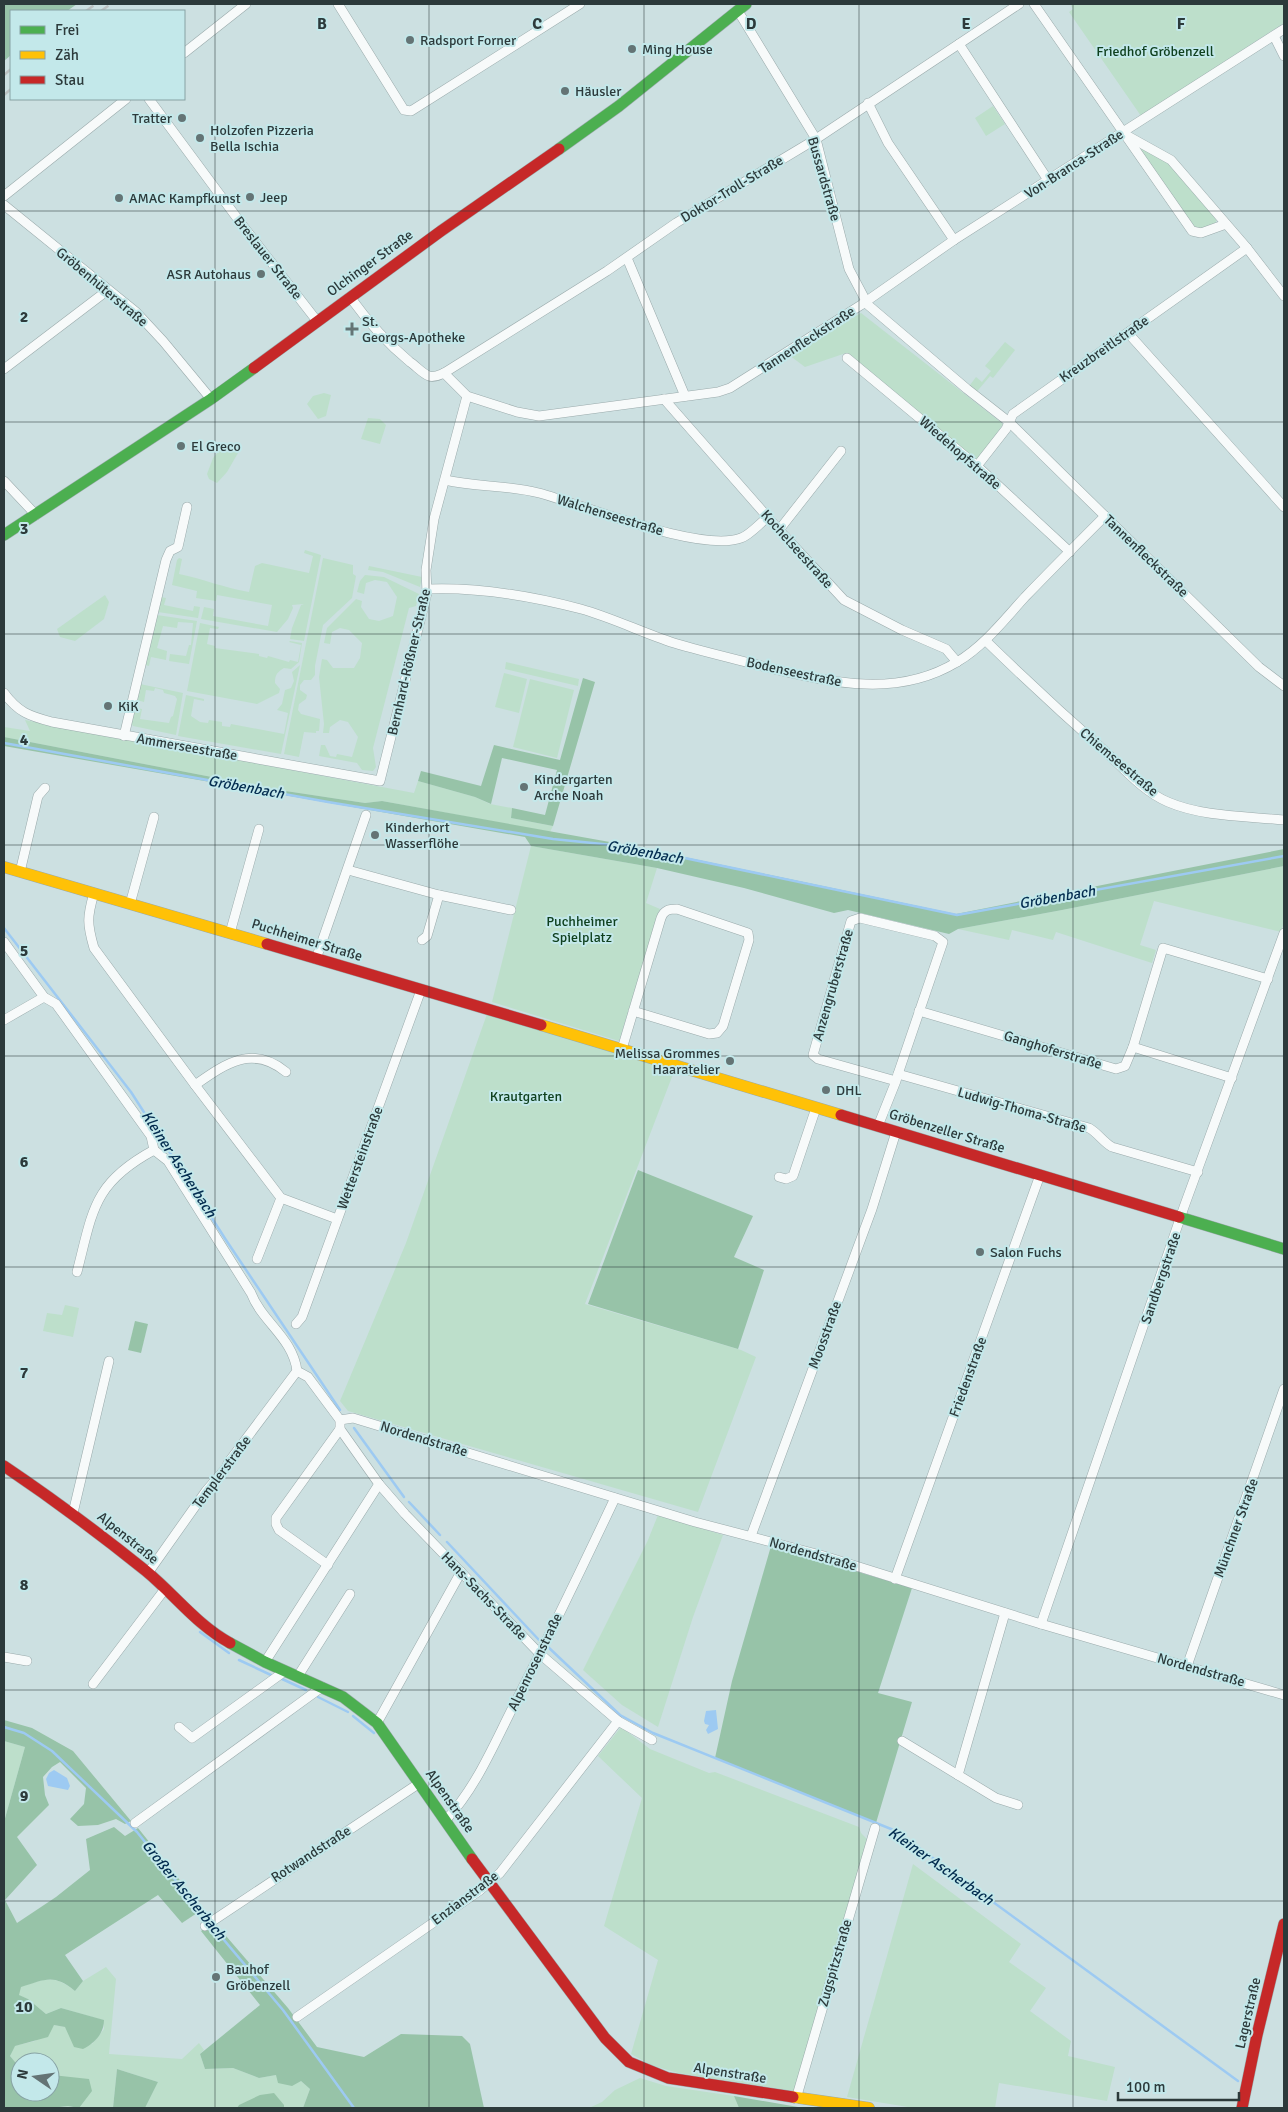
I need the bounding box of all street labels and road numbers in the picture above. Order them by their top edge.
street label: Von-Branca-Straße [1021,126,1127,202]
street label: Bussardstraße [804,135,844,223]
street label: Doktor-Troll-Straße [678,152,786,226]
street label: Breslauer Straße [230,213,306,303]
street label: Olchinger Straße [324,226,416,300]
street label: Gröbenhüterstraße [53,244,151,330]
street label: Tannenfleckstraße [756,303,858,377]
street label: Kreuzbreitlstraße [1056,312,1152,386]
street label: Wiedehopfstraße [916,413,1004,493]
street label: Walchenseestraße [555,491,665,539]
street label: Kochelseestraße [757,506,837,592]
street label: Tannenfleckstraße [1100,511,1192,601]
street label: Bernhard-Rößner-Straße [384,587,434,737]
street label: Bodenseestraße [745,654,843,690]
street label: Chiemseestraße [1076,724,1162,800]
street label: Ammerseestraße [135,730,239,764]
street label: Puchheimer Straße [250,915,364,965]
street label: Anzengruberstraße [809,927,857,1043]
street label: Ganghoferstraße [1002,1027,1104,1073]
street label: Ludwig-Thoma-Straße [956,1083,1088,1137]
street label: Wettersteinstraße [333,1104,387,1212]
street label: Gröbenzeller Straße [887,1105,1007,1157]
street label: Sandbergstraße [1137,1230,1185,1326]
street label: Moosstraße [805,1299,845,1371]
street label: Friedenstraße [946,1335,990,1419]
street label: Nordendstraße [378,1418,470,1460]
street label: Templerstraße [189,1432,255,1512]
street label: Münchner Straße [1210,1476,1262,1580]
street label: Alpenstraße [94,1508,162,1568]
street label: Nordendstraße [767,1533,859,1575]
street label: Hans-Sachs-Straße [438,1548,530,1644]
street label: Alpenrosenstraße [504,1610,566,1714]
street label: Nordendstraße [1155,1649,1247,1691]
street label: Alpenstraße [422,1766,478,1836]
street label: Rotwandstraße [268,1822,354,1886]
street label: Enzianstraße [428,1867,502,1929]
street label: Zugspitzstraße [814,1917,856,2009]
street label: Lagerstraße [1232,1976,1264,2050]
street label: Alpenstraße [692,2059,768,2087]

